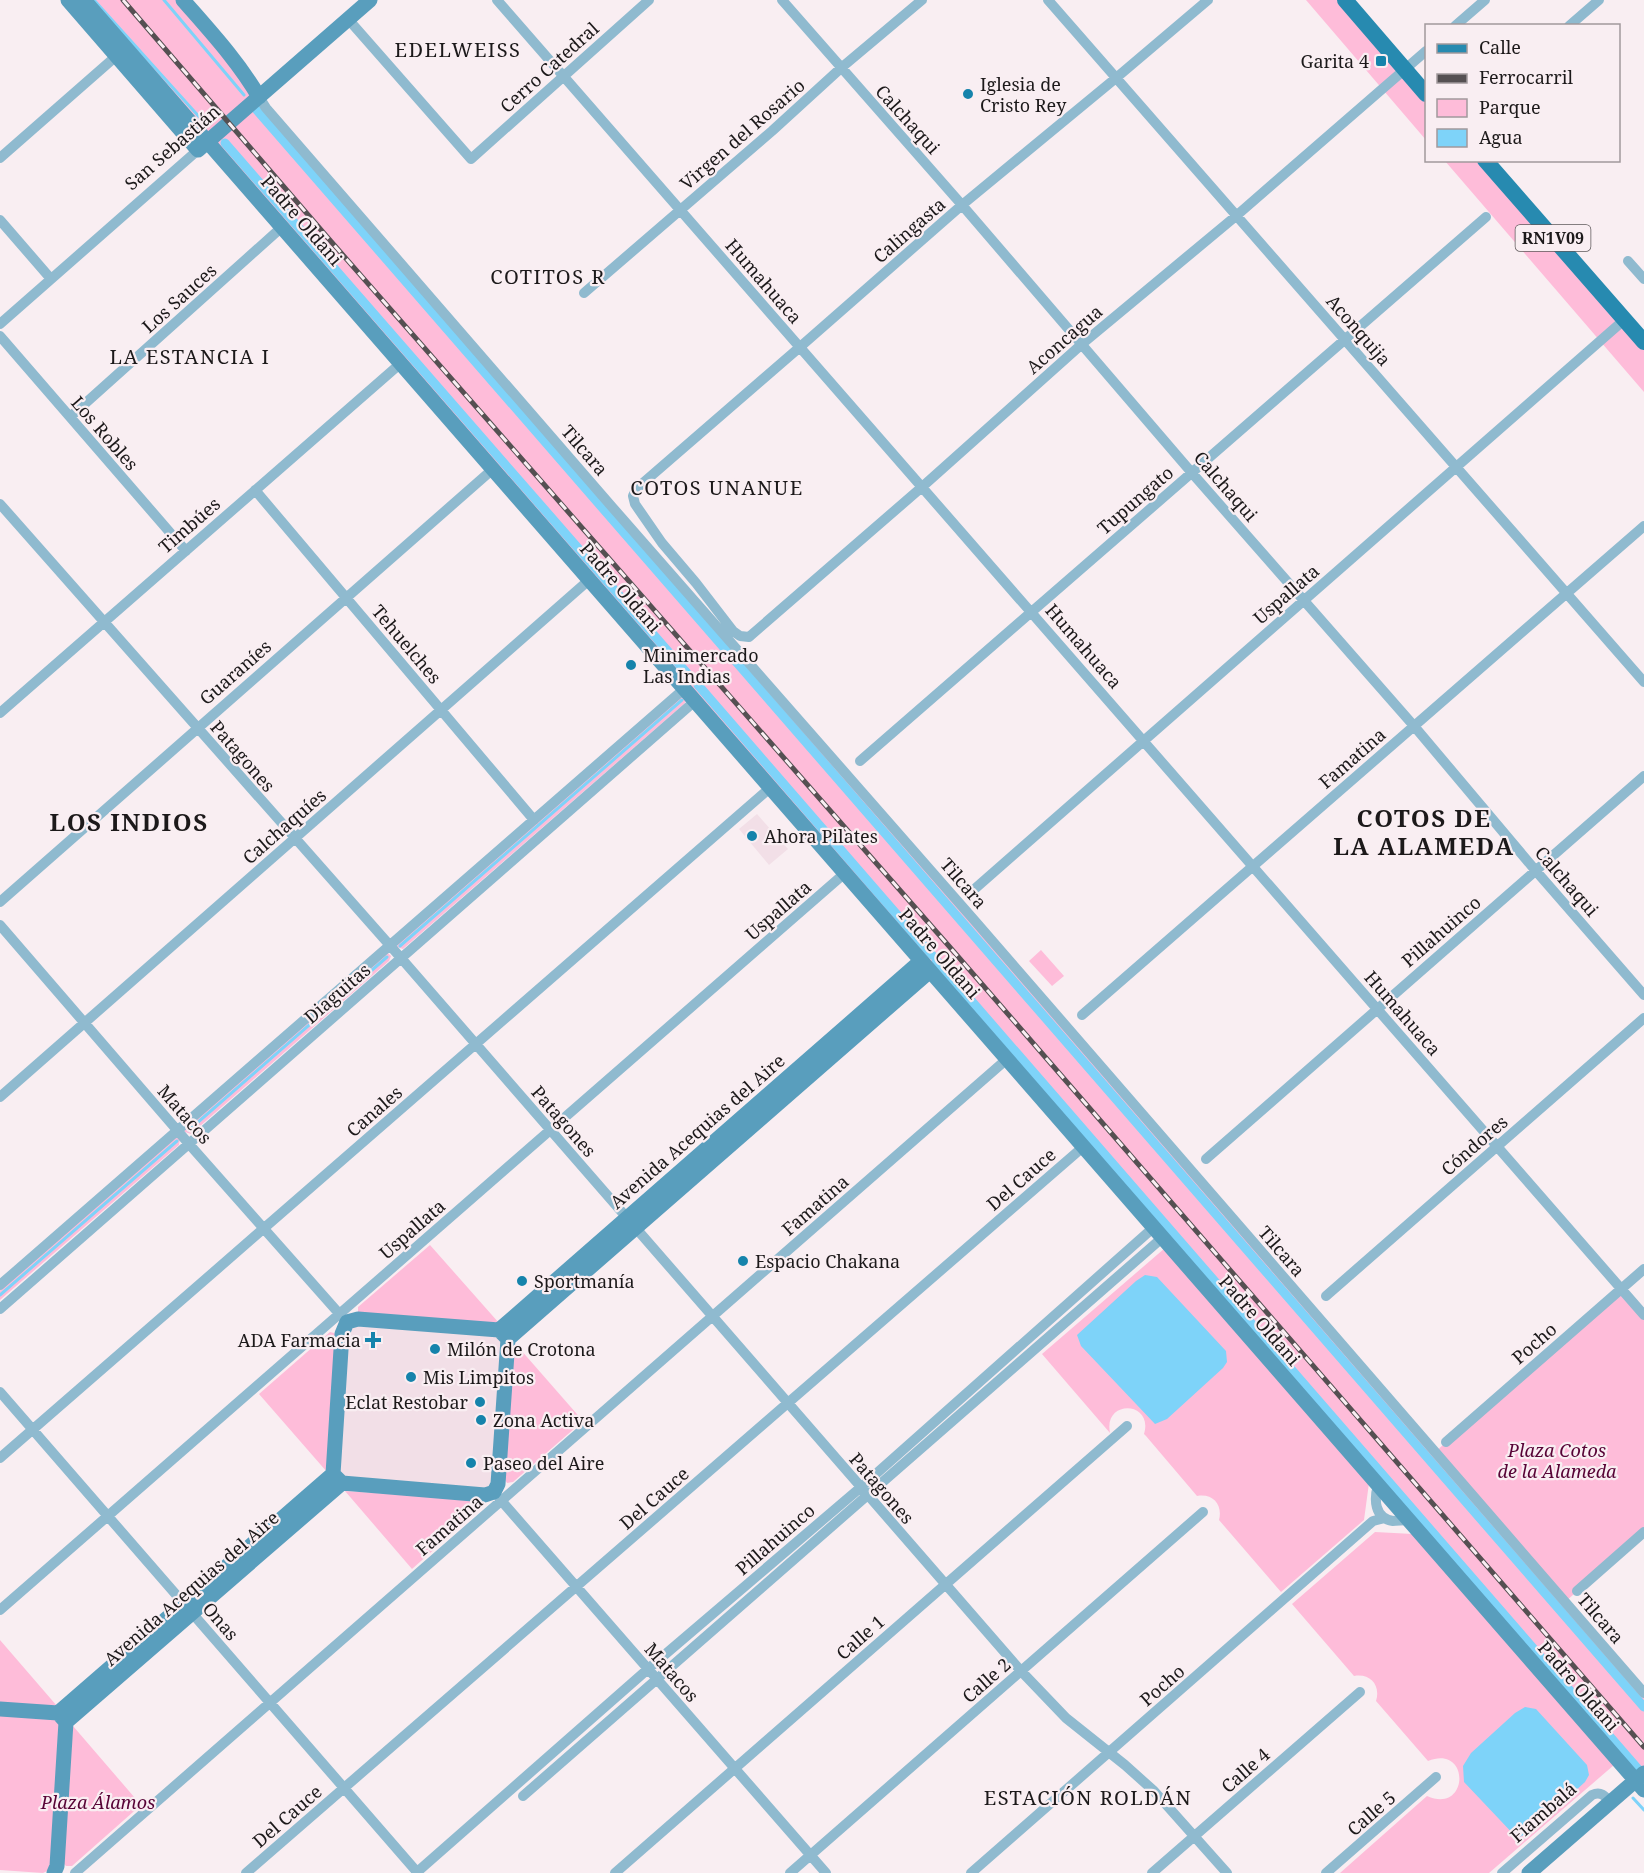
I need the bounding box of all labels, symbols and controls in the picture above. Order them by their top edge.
street label: Cerro Catedral [495,16,604,118]
legend [1425,24,1620,162]
text: Calle [1479,35,1521,59]
district label: EDELWEISS [395,36,521,63]
place label: Garita 4 [1301,49,1369,73]
marker: Garita 4 [1374,54,1388,68]
text: Ferrocarril [1479,65,1574,89]
place label: Iglesia de Cristo Rey [980,72,1067,117]
street label: Virgen del Rosario [674,73,810,195]
street label: Calchaqui [870,79,946,159]
marker: Iglesia de Cristo Rey [961,87,975,101]
text: Parque [1479,95,1541,119]
street label: San Sebastián [119,99,225,195]
text: Agua [1479,125,1523,149]
street label: Padre Oldani [256,170,348,270]
street label: Calingasta [868,192,950,268]
road number: RN1V09 [1516,225,1590,251]
street label: Humahuaca [721,234,807,328]
street label: Los Sauces [137,258,221,338]
district label: COTITOS R [490,263,606,290]
street label: Aconquija [1321,289,1397,371]
street label: Aconcagua [1021,299,1107,379]
district label: LA ESTANCIA I [110,343,270,370]
street label: Los Robles [66,391,144,475]
street label: Tilcara [556,420,614,480]
street label: Calchaqui [1189,446,1263,526]
street label: Tupungato [1092,460,1178,540]
district label: COTOS UNANUE [630,474,804,501]
street label: Timbúes [153,492,225,558]
street label: Padre Oldani [575,537,667,637]
street label: Uspallata [1248,559,1324,629]
street label: Humahuaca [1041,599,1127,693]
street label: Tehuelches [367,600,447,688]
street label: Guaraníes [194,634,276,710]
place label: Minimercado Las Indias [643,643,759,688]
marker: Minimercado Las Indias [624,658,638,672]
street label: Patagones [205,715,281,797]
street label: Famatina [1314,722,1390,794]
street label: Calchaquíes [237,783,331,869]
district label: COTOS DE LA ALAMEDA [1333,801,1515,862]
district label: LOS INDIOS [49,805,209,838]
place label: Ahora Pilates [764,824,878,848]
marker: Ahora Pilates [745,829,759,843]
street label: Calchaqui [1530,841,1604,921]
street label: Tilcara [935,853,993,913]
street label: Uspallata [740,875,816,945]
street label: Pillahuinco [1396,890,1486,972]
street label: Padre Oldani [894,903,986,1003]
street label: Diaguitas [299,958,375,1028]
street label: Humahuaca [1360,966,1446,1060]
street label: Avenida Acequias del Aire [604,1048,790,1214]
street label: Matacos [153,1079,217,1149]
street label: Canales [341,1080,407,1142]
street label: Patagones [526,1080,602,1162]
street label: Cóndores [1436,1109,1512,1181]
street label: Del Cauce [981,1142,1061,1216]
street label: Famatina [777,1169,853,1241]
street label: Uspallata [374,1194,450,1264]
street label: Tilcara [1253,1221,1311,1281]
place label: Espacio Chakana [755,1249,900,1273]
marker: Espacio Chakana [736,1254,750,1268]
place label: Sportmanía [534,1269,635,1293]
street label: Padre Oldani [1214,1270,1306,1370]
marker: Sportmanía [515,1274,529,1288]
street label: Pocho [1507,1317,1561,1369]
place label: ADA Farmacia [238,1328,361,1352]
marker: ADA Farmacia [366,1333,380,1347]
place label: Milón de Crotona [447,1337,596,1361]
marker: Milón de Crotona [428,1342,442,1356]
place label: Mis Limpitos [423,1365,534,1389]
marker: Mis Limpitos [404,1370,418,1384]
place label: Eclat Restobar [345,1390,469,1414]
marker: Eclat Restobar [473,1395,487,1409]
place label: Zona Activa [493,1408,594,1432]
marker: Zona Activa [474,1413,488,1427]
park label: Plaza Cotos de la Alameda [1498,1438,1617,1483]
street label: Patagones [844,1447,920,1529]
place label: Paseo del Aire [483,1451,604,1475]
marker: Paseo del Aire [464,1456,478,1470]
street label: Del Cauce [614,1461,694,1535]
street label: Famatina [411,1489,487,1561]
street label: Pillahuinco [730,1498,820,1580]
street label: Avenida Acequias del Aire [98,1505,284,1671]
street label: Tilcara [1572,1588,1630,1648]
street label: Onas [198,1597,244,1645]
street label: Calle 1 [831,1609,889,1665]
street label: Padre Oldani [1533,1636,1625,1736]
street label: Matacos [640,1637,704,1707]
street label: Calle 2 [957,1652,1015,1708]
street label: Pocho [1135,1659,1189,1711]
street label: Calle 4 [1216,1742,1274,1798]
street label: Fiambalá [1505,1777,1581,1847]
street label: Del Cauce [247,1779,327,1853]
district label: ESTACIÓN ROLDÁN [984,1784,1192,1811]
street label: Calle 5 [1342,1785,1400,1841]
park label: Plaza Álamos [40,1790,155,1814]

